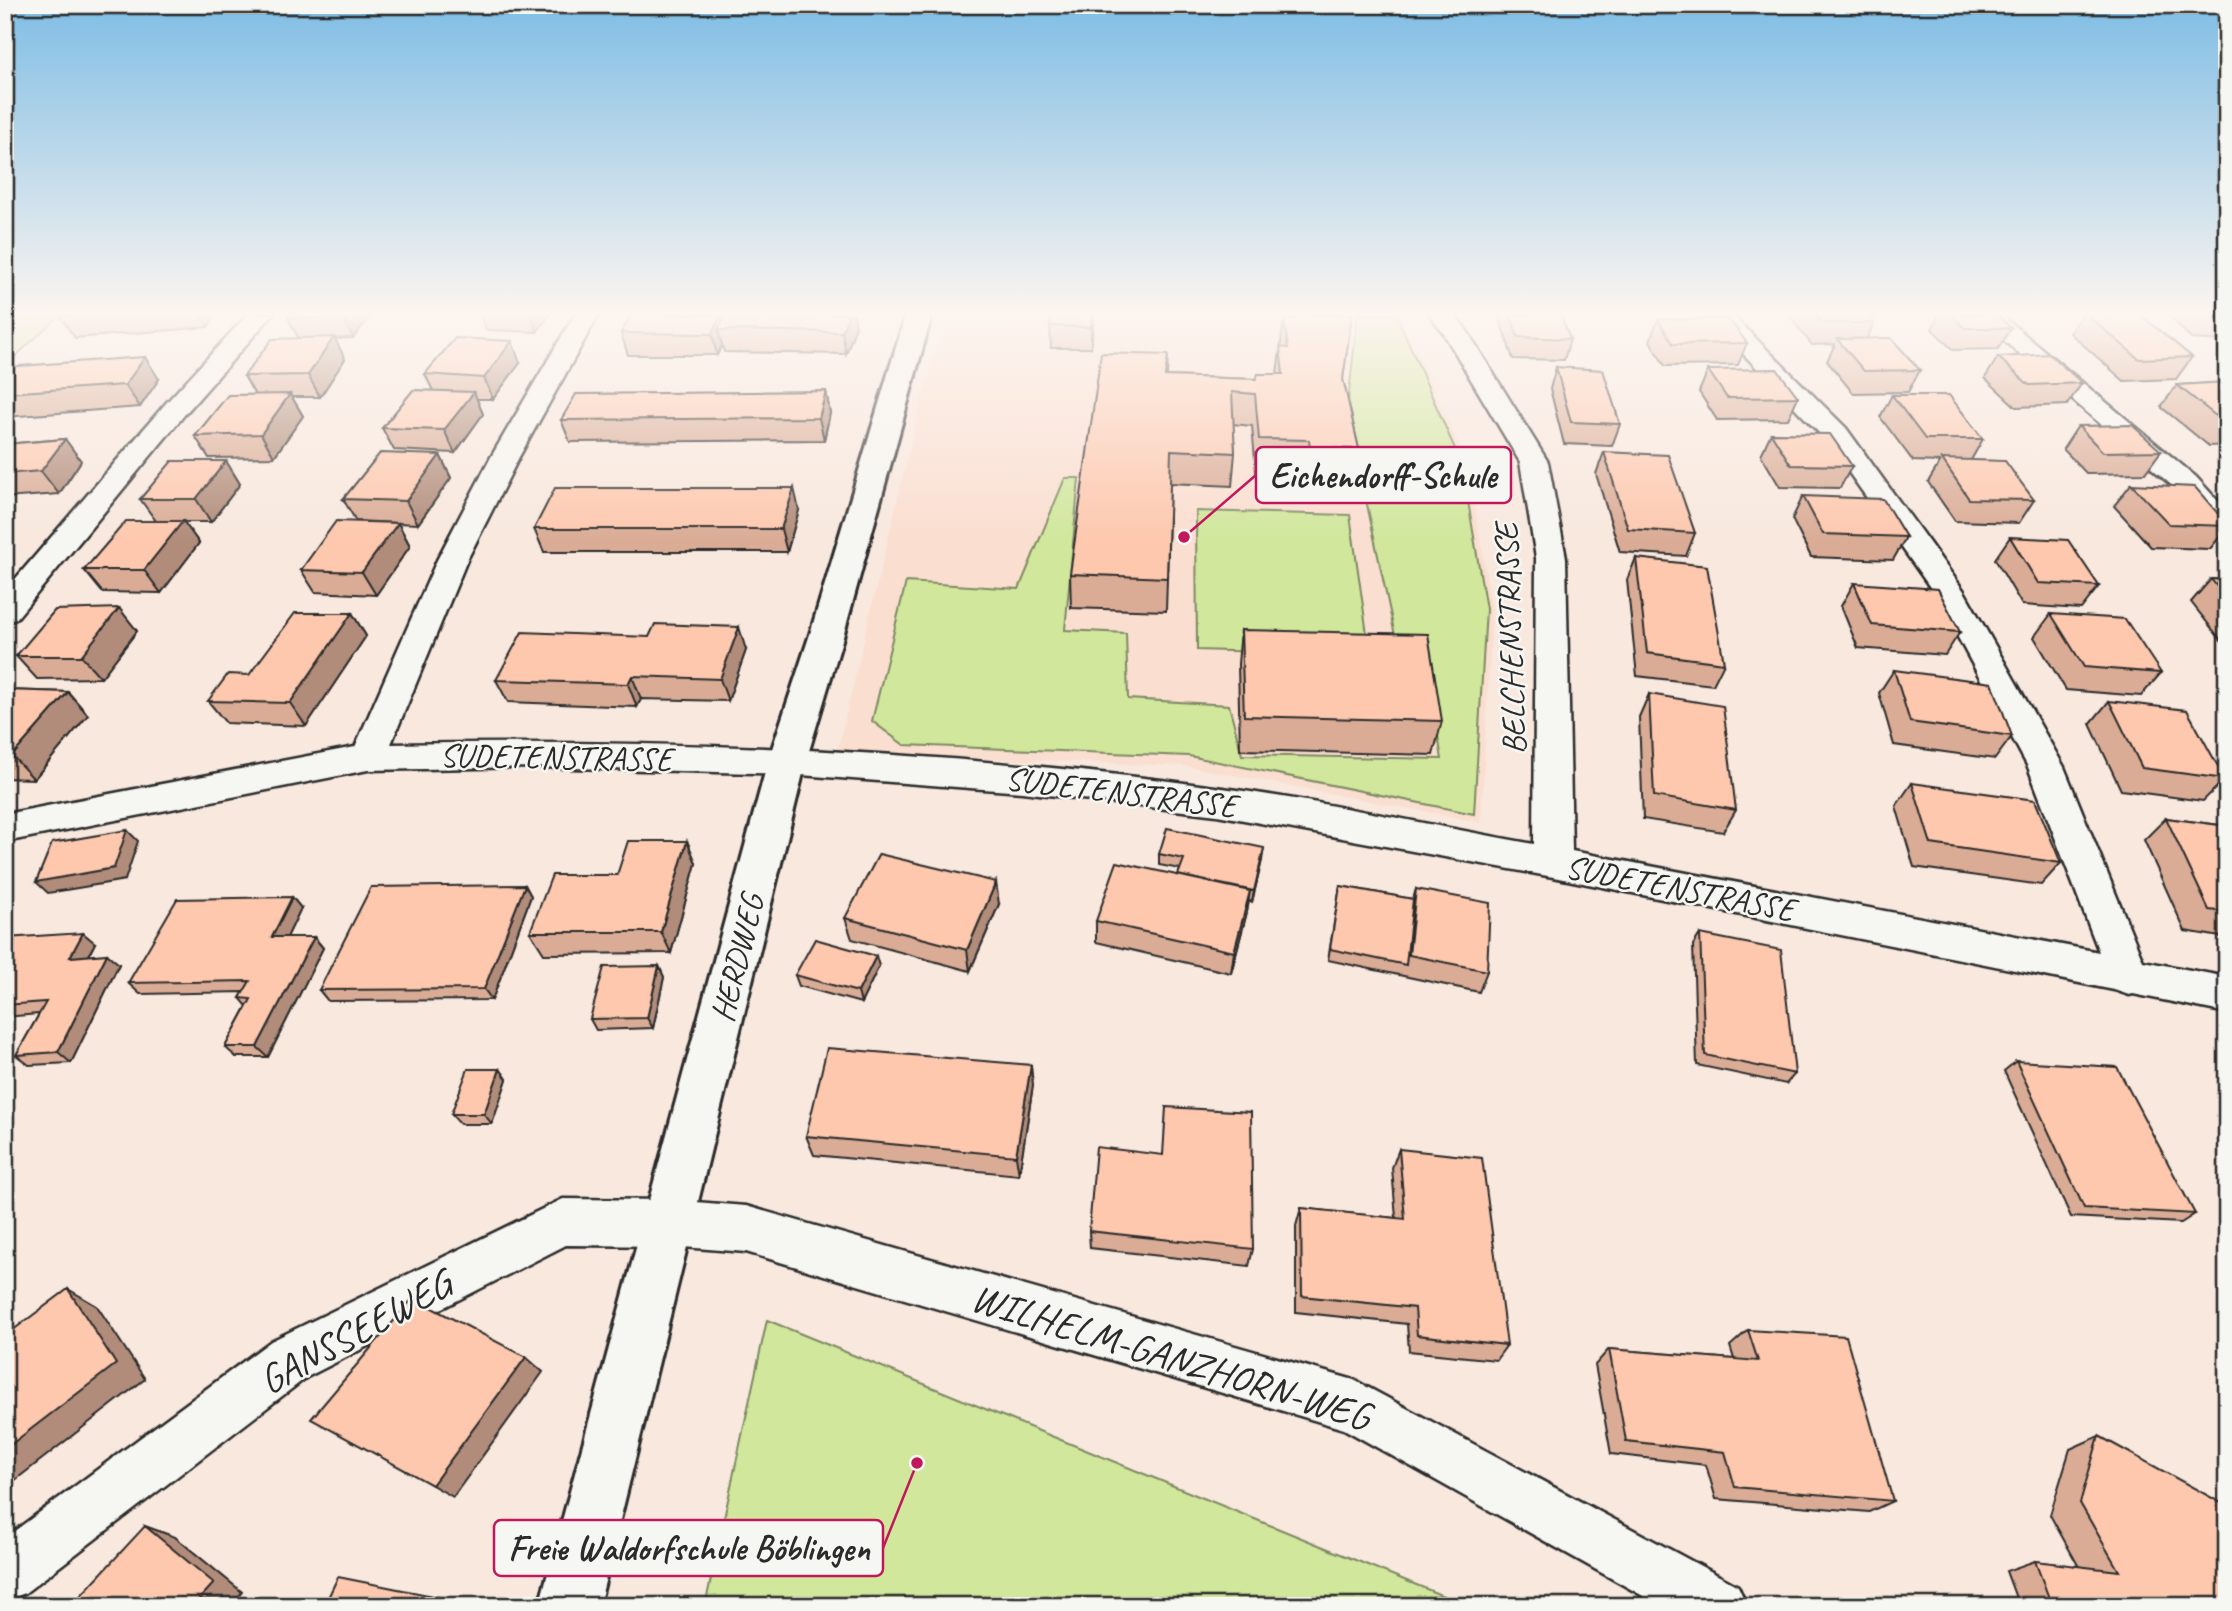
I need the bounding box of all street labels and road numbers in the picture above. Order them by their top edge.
street label: BELCHENSTRASSE [1485,518,1535,755]
street label: SUDETENSTRASSE [440,734,676,780]
street label: SUDETENSTRASSE [1003,757,1243,827]
street label: SUDETENSTRASSE [1562,845,1802,932]
street label: HERDWEG [701,887,774,1026]
street label: GANSSEEWEG [250,1256,464,1405]
street label: WILHELM-GANZHORN-WEG [965,1272,1380,1443]

